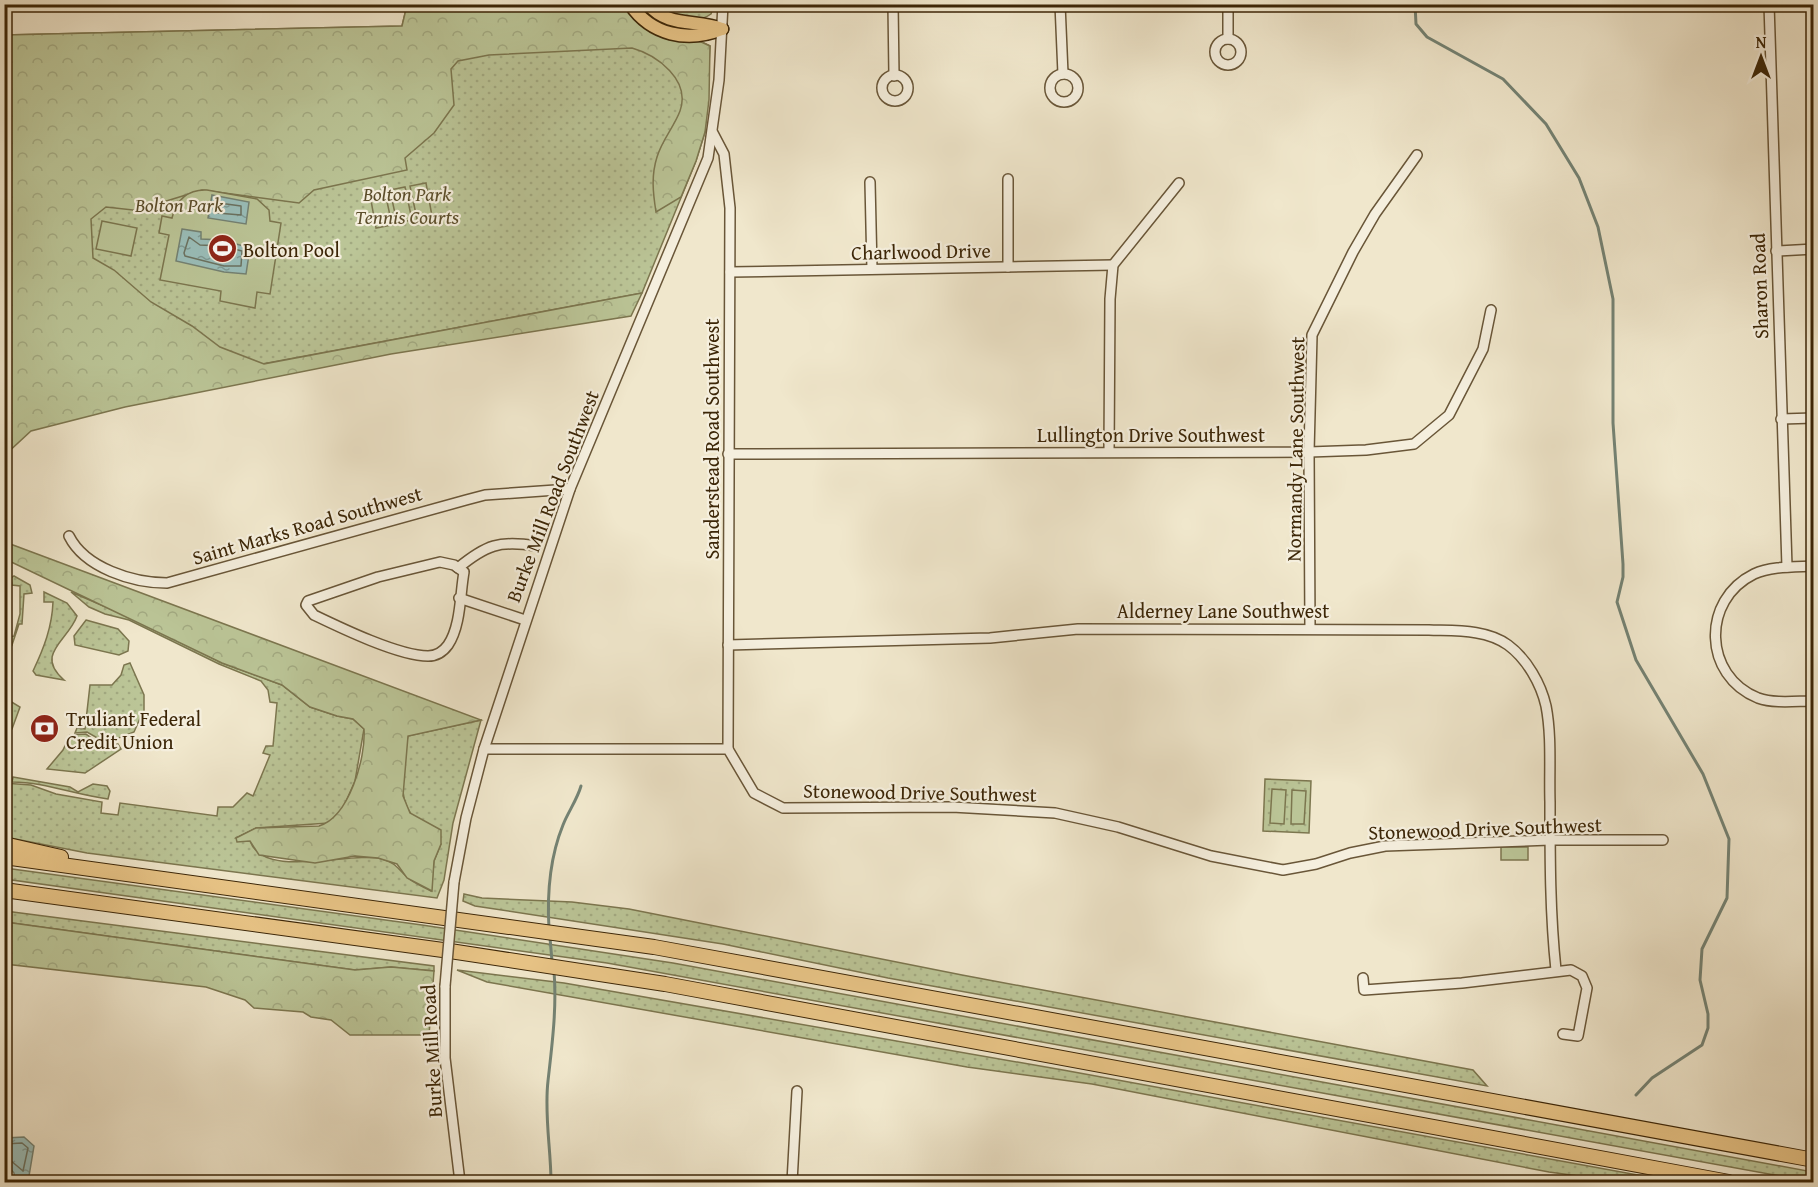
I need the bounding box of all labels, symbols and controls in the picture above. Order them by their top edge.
north arrow [1731,27,1791,87]
text: N [1756,30,1767,54]
park label: Bolton Park Tennis Courts [355,179,460,231]
park label: Bolton Park [134,190,224,219]
street label: Sharon Road [1743,232,1775,340]
sports icon: Bolton Pool [206,233,238,265]
place label: Bolton Pool [243,235,340,264]
street label: Charlwood Drive [851,235,991,267]
street label: Sanderstead Road Southwest [697,318,726,560]
street label: Normandy Lane Southwest [1279,336,1311,562]
street label: Burke Mill Road Southwest [498,386,606,606]
street label: Lullington Drive Southwest [1037,420,1265,449]
street label: Saint Marks Road Southwest [189,478,425,572]
street label: Alderney Lane Southwest [1117,596,1329,625]
place label: Truliant Federal Credit Union [66,704,202,756]
bank icon: Truliant Federal Credit Union [29,713,61,745]
street label: Stonewood Drive Southwest [803,775,1037,809]
street label: Stonewood Drive Southwest [1368,809,1602,847]
street label: Burke Mill Road [413,983,449,1118]

